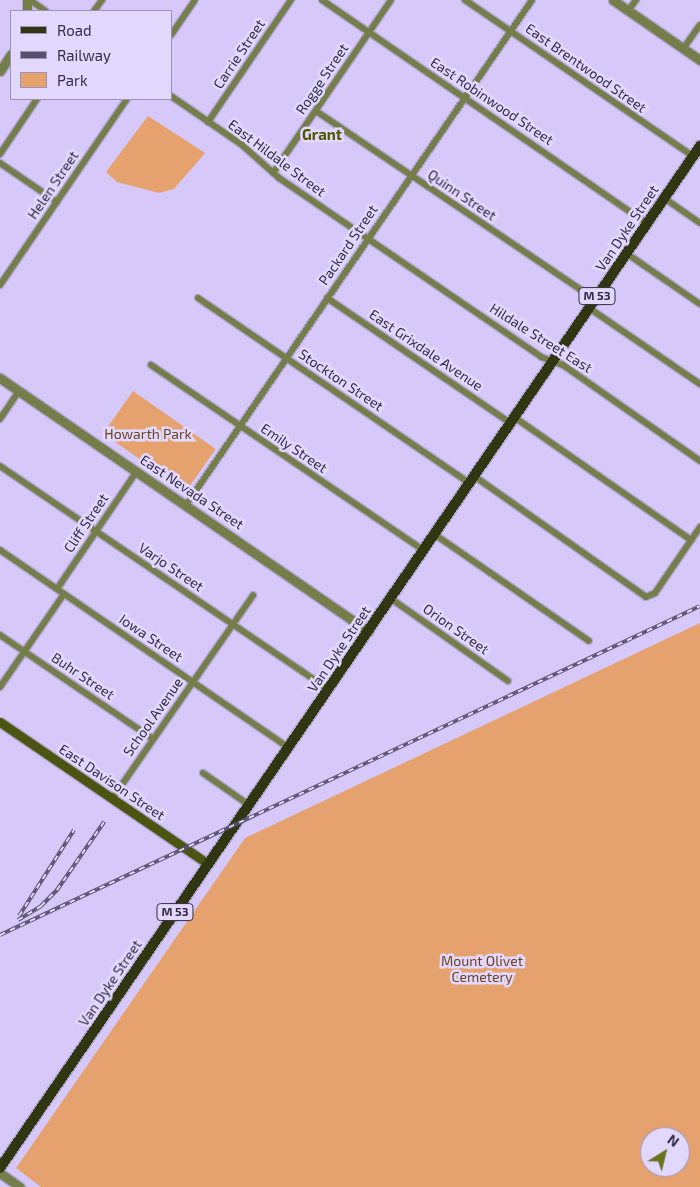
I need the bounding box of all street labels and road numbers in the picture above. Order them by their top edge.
street label: Carrie Street [210,16,268,92]
street label: East Brentwood Street [522,20,650,116]
street label: Rogge Street [292,40,352,118]
street label: East Robinwood Street [427,54,557,148]
street label: East Hildale Street [225,116,329,200]
street label: Helen Street [24,148,82,222]
street label: Quinn Street [425,166,499,224]
street label: Van Dyke Street [592,182,662,274]
street label: Packard Street [315,202,381,288]
road number: M 53 [578,286,616,306]
street label: Hildale Street East [487,300,595,376]
street label: East Grixdale Avenue [366,306,486,394]
street label: Stockton Street [295,346,387,414]
street label: Emily Street [257,420,331,476]
street label: East Nevada Street [137,451,247,533]
street label: Cliff Street [60,490,112,556]
street label: Varjo Street [135,539,207,595]
street label: Orion Street [420,600,492,658]
street label: Van Dyke Street [304,603,374,695]
street label: Iowa Street [116,611,186,665]
street label: Buhr Street [48,649,118,703]
street label: School Avenue [119,674,187,760]
street label: East Davison Street [56,740,168,824]
road number: M 53 [156,902,194,922]
street label: Van Dyke Street [75,937,145,1029]

